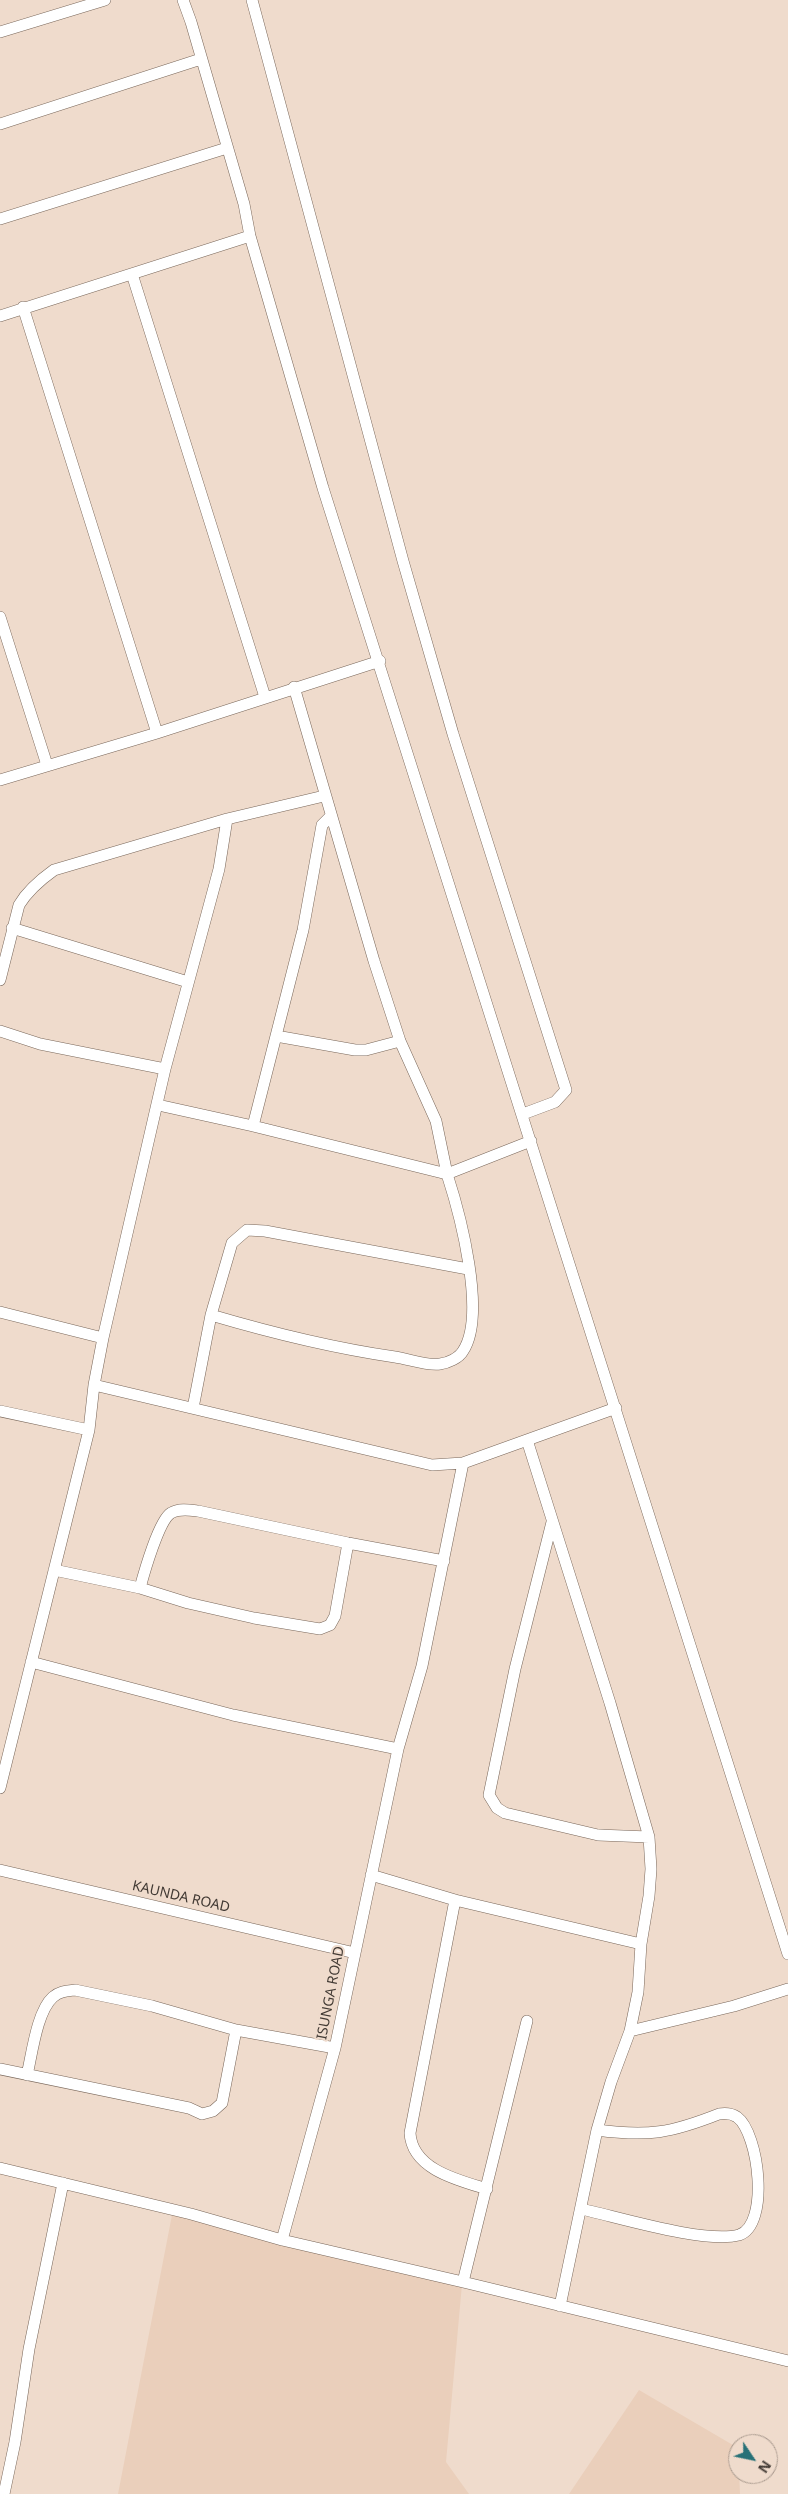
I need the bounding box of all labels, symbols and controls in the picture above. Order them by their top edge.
street label: KAUNDA ROAD [131,1878,231,1916]
street label: ISUNGA ROAD [314,1945,348,2041]
north arrow [728,2434,778,2484]
text: N [754,2457,776,2477]

